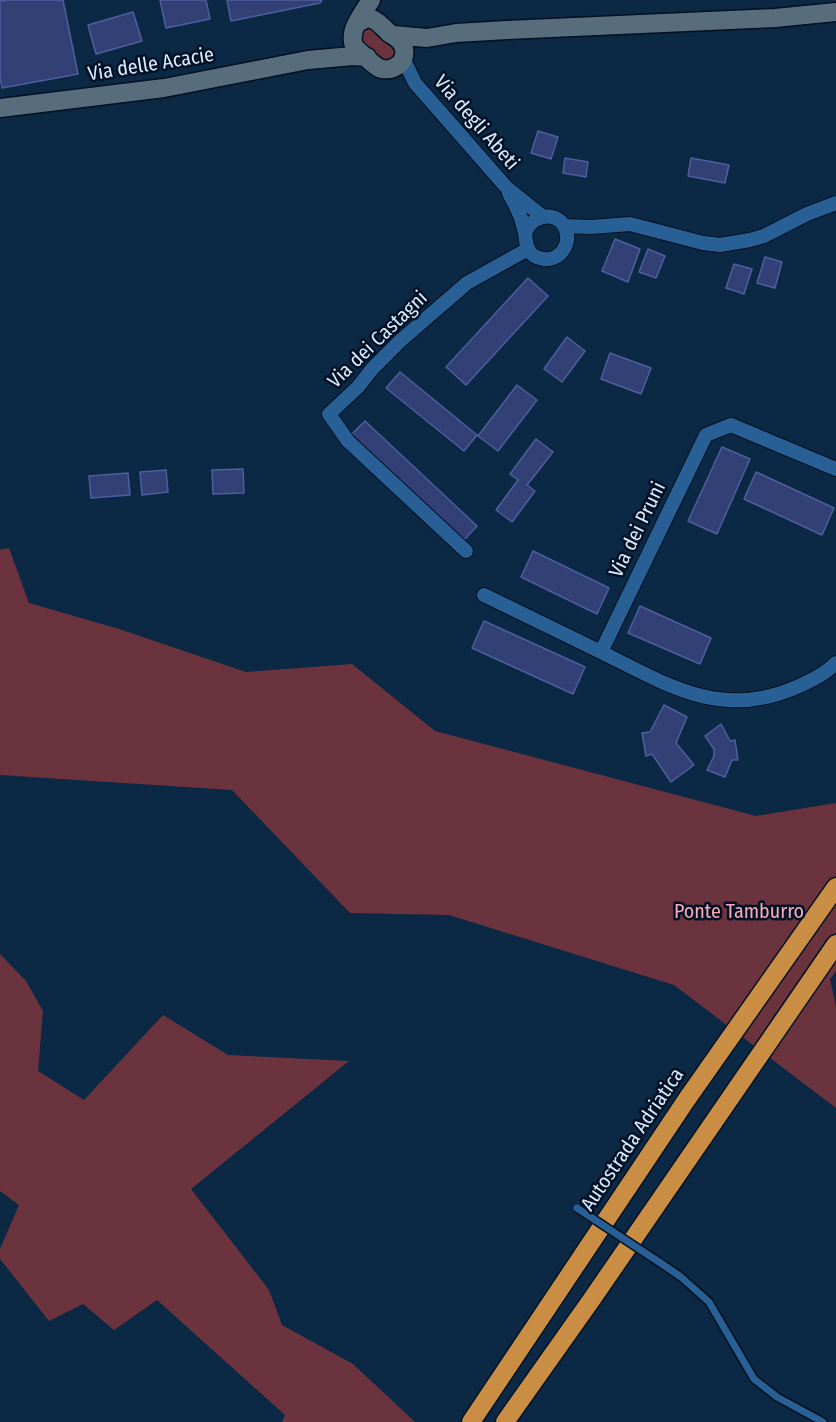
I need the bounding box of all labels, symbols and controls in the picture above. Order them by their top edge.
street label: Via delle Acacie [86,43,216,87]
street label: Via degli Abeti [428,71,524,175]
street label: Via dei Castagni [323,286,433,394]
street label: Via dei Pruni [605,478,671,582]
park label: Ponte Tamburro [674,900,804,924]
street label: Autostrada Adriatica [576,1064,690,1216]

